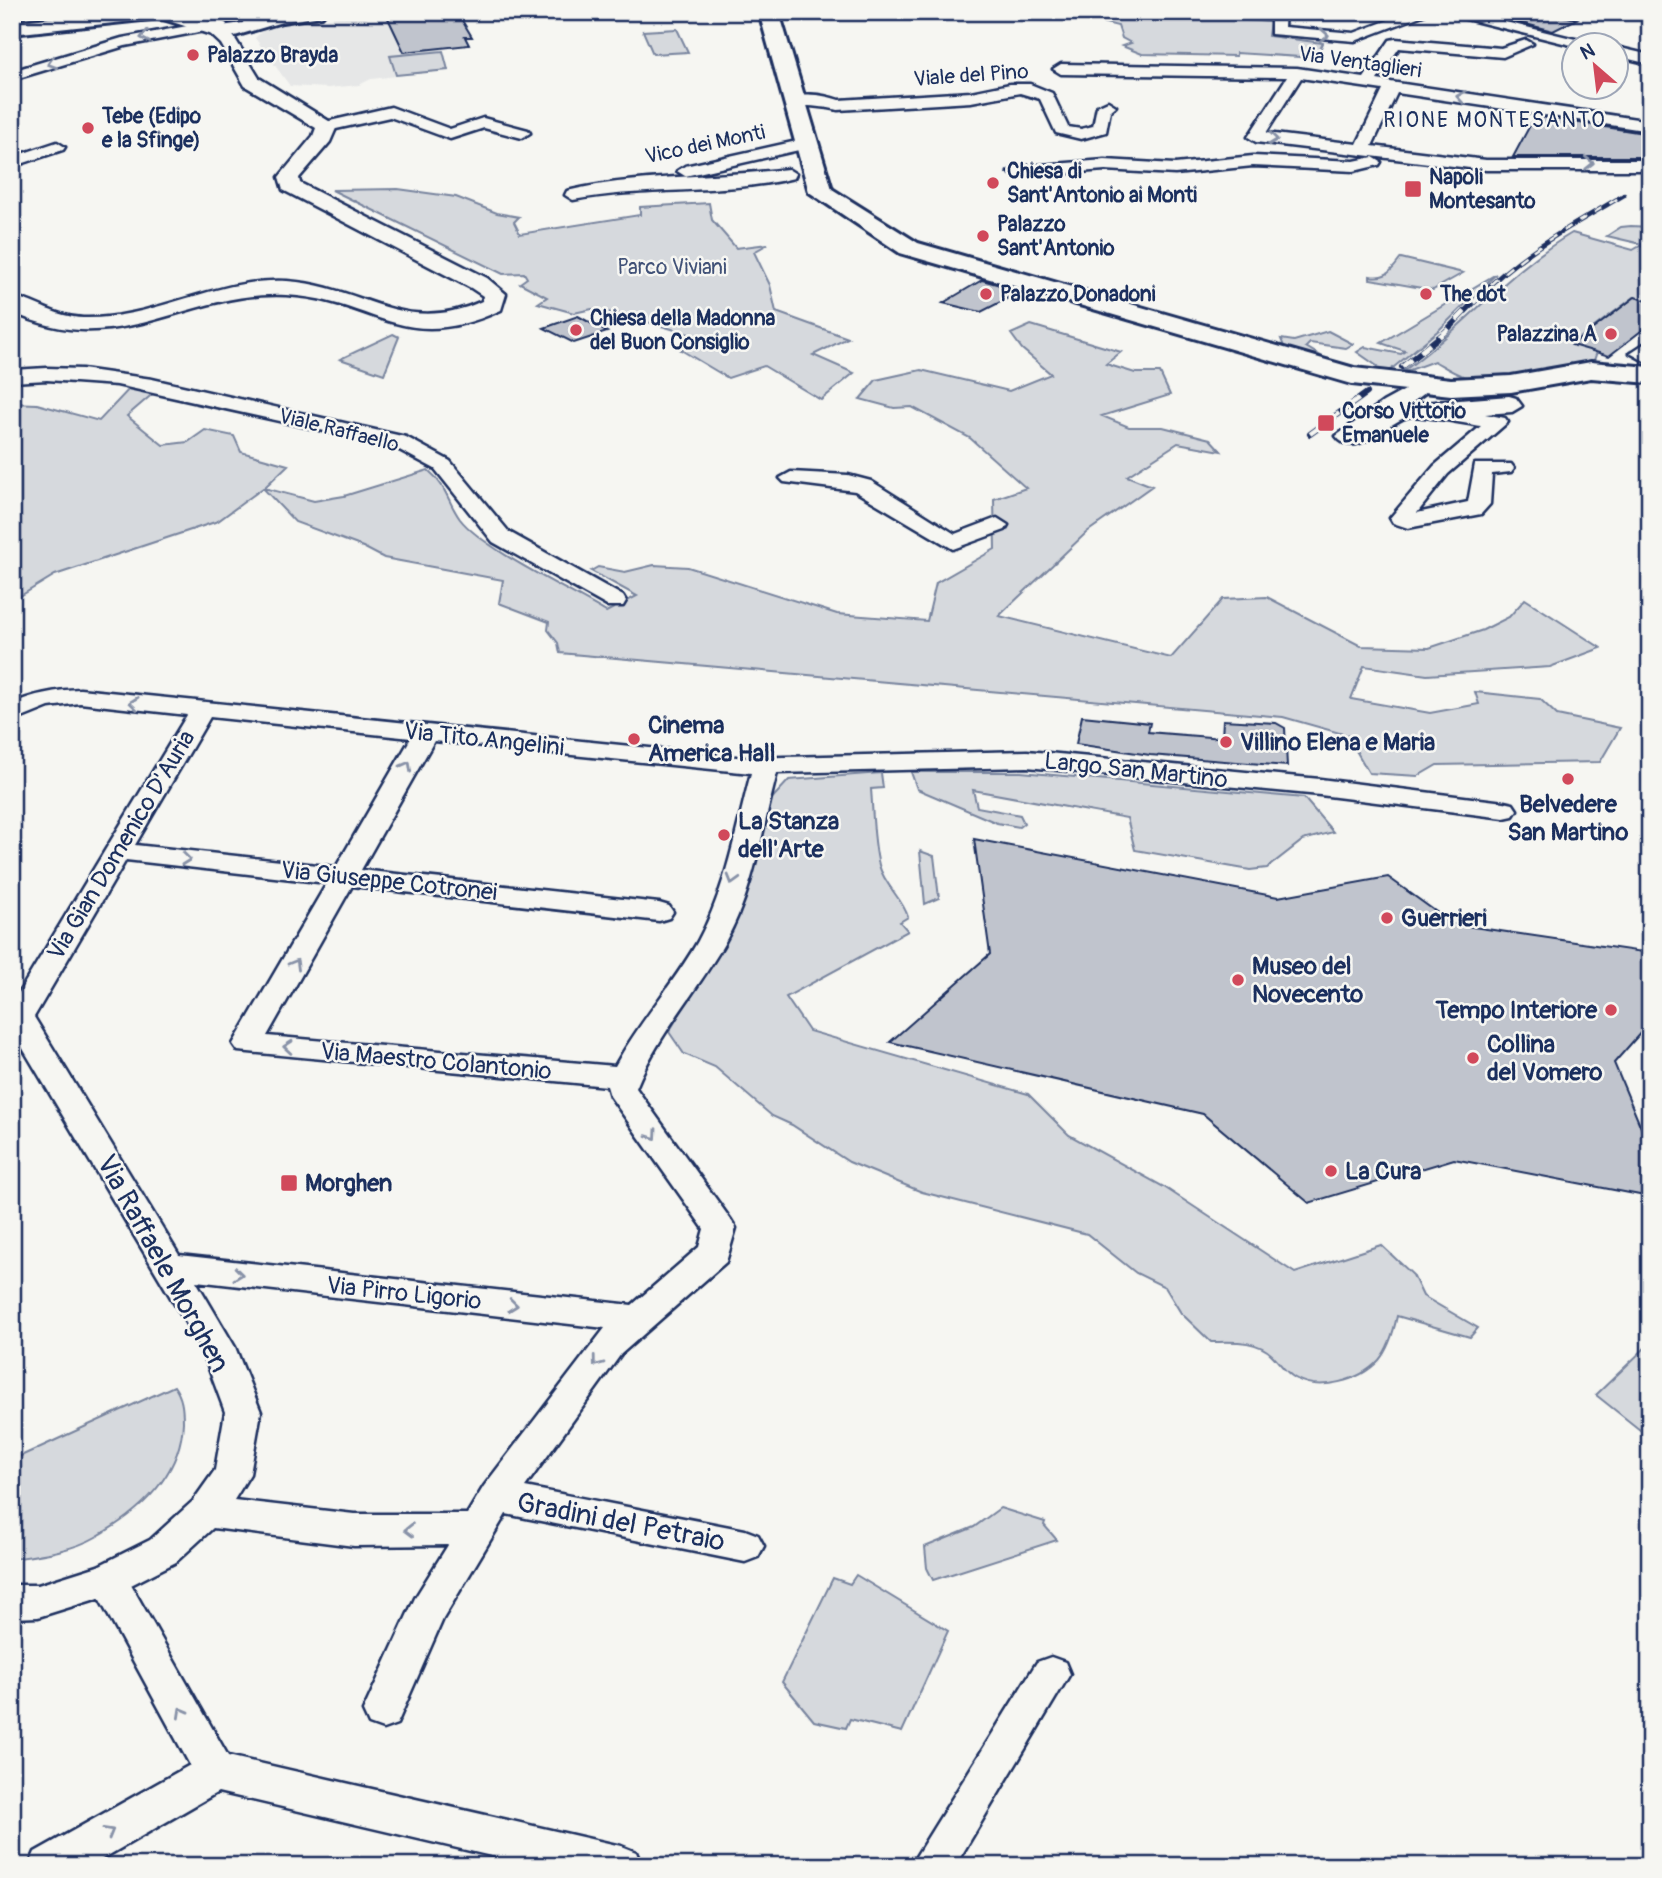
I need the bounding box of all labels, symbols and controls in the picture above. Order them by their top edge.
one-way arrow [1319,27,1330,42]
one-way arrow [139,29,151,44]
north arrow [1560,32,1630,102]
text: N [1576,38,1599,65]
street label: Via Ventaglieri [1297,41,1423,85]
place label: Palazzo Brayda [207,42,338,69]
marker: Palazzo Brayda [185,47,201,63]
one-way arrow [46,55,58,70]
street label: Viale del Pino [913,58,1029,93]
one-way arrow [1455,90,1467,105]
place label: Tebe (Edipo e la Sfinge) [101,103,202,154]
district label: RIONE MONTESANTO [1383,107,1607,134]
street label: Vico dei Monti [643,119,768,170]
marker: Tebe (Edipo e la Sfinge) [80,120,96,136]
one-way arrow [1268,131,1279,146]
one-way arrow [1584,155,1595,171]
place label: Chiesa di Sant'Antonio ai Monti [1007,158,1197,209]
place label: Napoli Montesanto [1429,164,1536,215]
marker: Chiesa di Sant'Antonio ai Monti [985,175,1001,191]
marker: Napoli Montesanto [1403,179,1423,199]
place label: Palazzo Sant'Antonio [997,211,1115,262]
marker: Palazzo Sant'Antonio [975,228,991,244]
park label: Parco Viviani [617,254,727,281]
place label: Palazzo Donadoni [1000,281,1156,308]
place label: The dot [1439,281,1507,308]
marker: Palazzo Donadoni [978,286,994,302]
marker: The dot [1418,286,1434,302]
place label: Chiesa della Madonna del Buon Consiglio [590,305,776,356]
place label: Palazzina A [1496,321,1597,348]
marker: Chiesa della Madonna del Buon Consiglio [568,322,584,338]
marker: Palazzina A [1603,326,1619,342]
place label: Corso Vittorio Emanuele [1342,398,1467,449]
street label: Viale Raffaello [276,403,402,458]
marker: Corso Vittorio Emanuele [1316,413,1336,433]
one-way arrow [129,695,140,710]
place label: Cinema America Hall [648,711,775,768]
street label: Via Tito Angelini [402,717,566,762]
street label: Via Gian Domenico D'Auria [41,725,202,965]
place label: Villino Elena e Maria [1240,728,1435,757]
marker: Cinema America Hall [626,731,642,747]
marker: Villino Elena e Maria [1218,734,1234,750]
street label: Largo San Martino [1043,746,1229,795]
one-way arrow [399,761,412,773]
marker: Belvedere San Martino [1560,771,1576,787]
place label: Belvedere San Martino [1508,790,1629,847]
place label: La Stanza dell'Arte [738,807,839,864]
marker: La Stanza dell'Arte [716,827,732,843]
one-way arrow [180,851,192,866]
street label: Via Giuseppe Cotronei [279,856,499,907]
one-way arrow [727,874,742,886]
place label: Guerrieri [1401,904,1487,933]
marker: Guerrieri [1379,910,1395,926]
place label: Museo del Novecento [1252,952,1363,1009]
one-way arrow [286,958,299,971]
marker: Museo del Novecento [1230,972,1246,988]
place label: Tempo Interiore [1435,996,1598,1025]
marker: Tempo Interiore [1603,1002,1619,1018]
place label: Collina del Vomero [1487,1030,1603,1087]
street label: Via Maestro Colantonio [319,1037,553,1086]
one-way arrow [282,1040,293,1055]
marker: Collina del Vomero [1465,1050,1481,1066]
one-way arrow [645,1127,657,1140]
street label: Via Raffaele Morghen [88,1149,237,1379]
place label: La Cura [1345,1157,1422,1186]
marker: La Cura [1323,1163,1339,1179]
place label: Morghen [305,1169,392,1198]
marker: Morghen [279,1173,299,1193]
one-way arrow [233,1266,244,1281]
street label: Via Pirro Ligorio [325,1271,483,1316]
one-way arrow [507,1298,518,1313]
one-way arrow [593,1354,605,1367]
street label: Gradini del Petraio [514,1485,728,1560]
one-way arrow [404,1522,414,1538]
one-way arrow [176,1707,190,1719]
one-way arrow [102,1827,114,1840]

